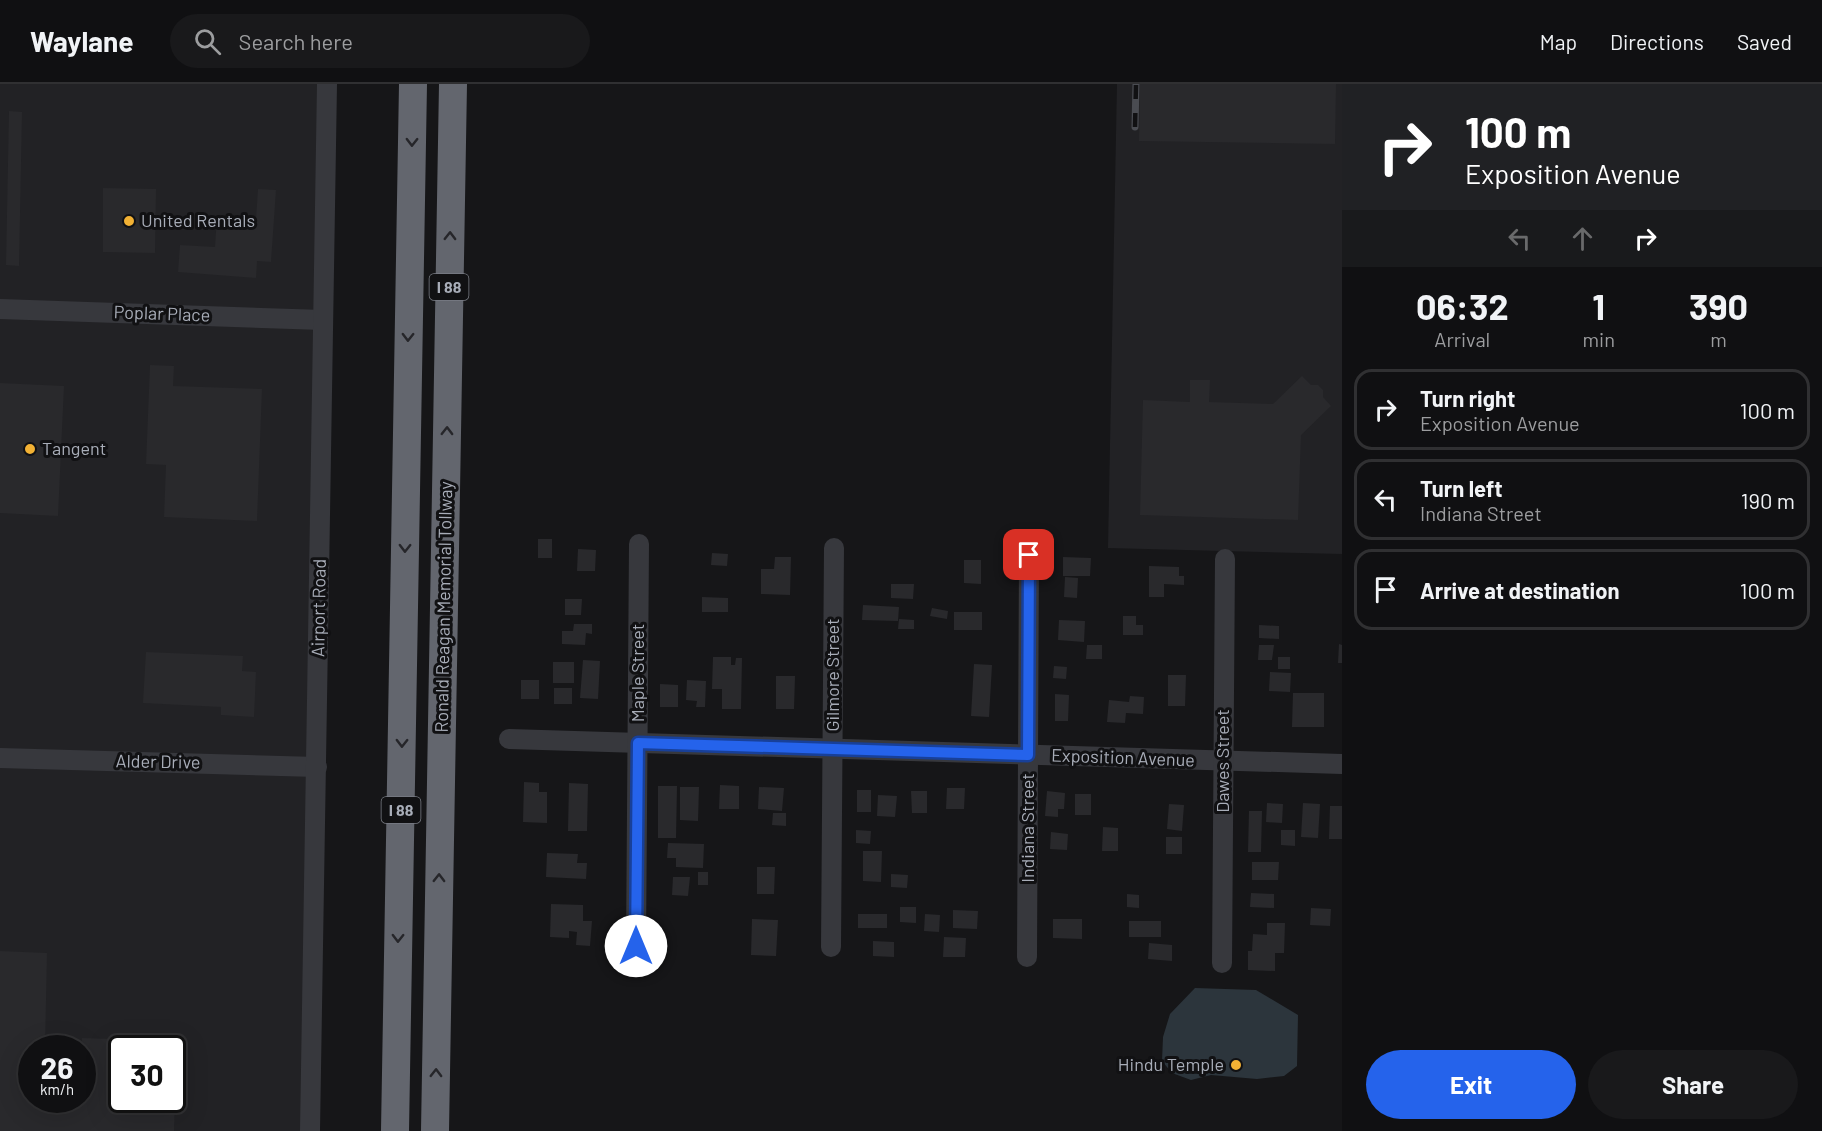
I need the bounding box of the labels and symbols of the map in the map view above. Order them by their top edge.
one-way arrow [406,138,418,147]
place label: United Rentals [141,209,255,231]
marker: United Rentals [122,214,136,228]
one-way arrow [444,232,457,241]
road number: I 88 [430,274,468,300]
street label: Poplar Place [113,300,211,326]
one-way arrow [402,333,415,342]
one-way arrow [441,427,453,436]
place label: Tangent [42,437,106,459]
marker: Tangent [23,442,37,456]
street label: Ronald Reagan Memorial Tollway [430,481,456,733]
pin [1003,529,1054,580]
one-way arrow [399,543,411,552]
street label: Airport Road [306,559,330,657]
street label: Gilmore Street [821,618,843,732]
street label: Maple Street [626,624,648,722]
street label: Dawes Street [1211,709,1233,813]
one-way arrow [396,738,408,747]
street label: Exposition Avenue [1051,743,1195,771]
street label: Alder Drive [115,749,201,773]
street label: Indiana Street [1016,773,1038,883]
road number: I 88 [382,797,420,823]
one-way arrow [433,873,445,882]
position arrow [604,914,668,978]
one-way arrow [392,933,404,942]
speed limit sign: 30 [108,1035,186,1113]
place label: Hindu Temple [1118,1053,1224,1075]
marker: Hindu Temple [1229,1058,1243,1072]
one-way arrow [430,1068,442,1077]

